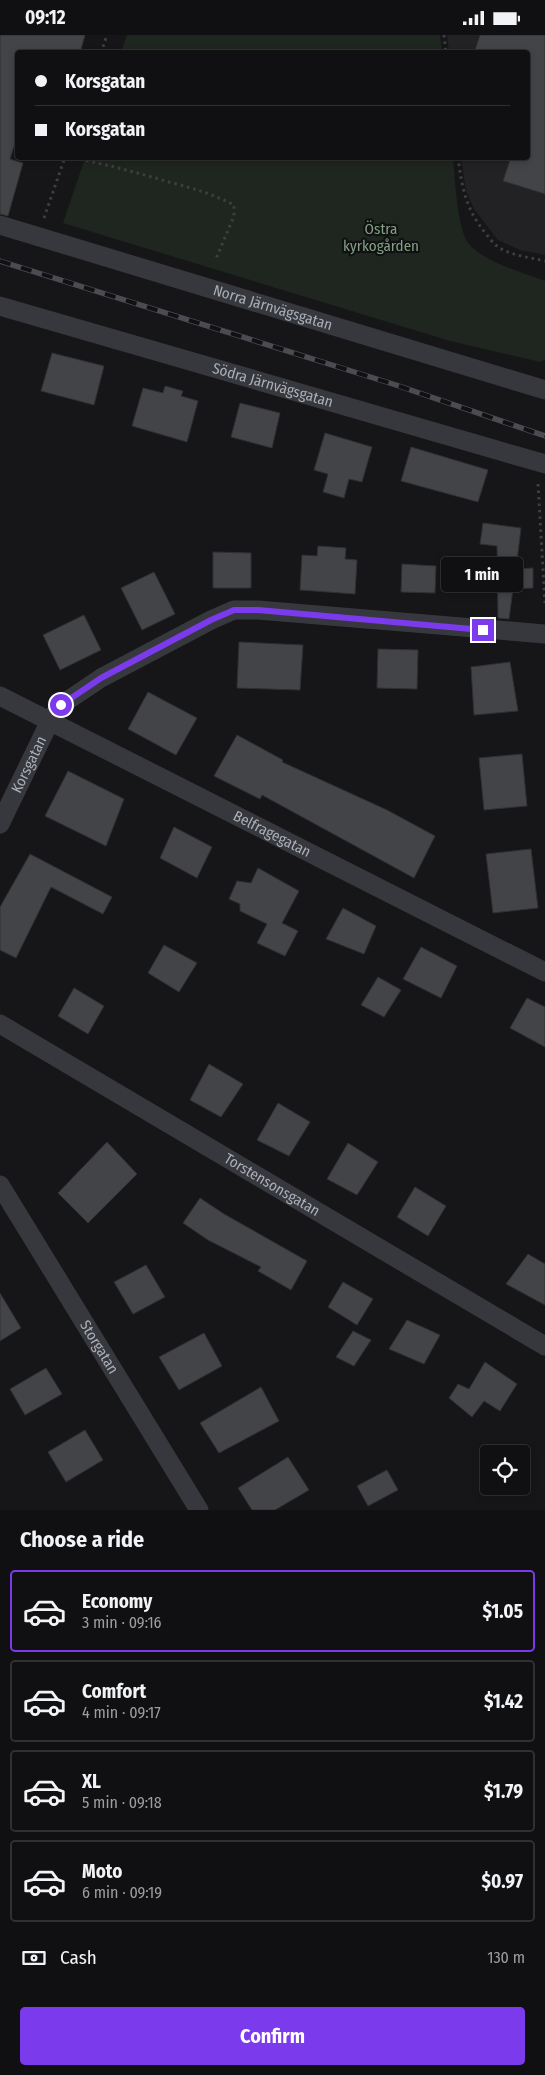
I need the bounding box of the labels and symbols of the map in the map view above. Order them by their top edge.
park label: Östra kyrkogården [343,220,419,255]
street label: Norra Järnvägsgatan [211,281,335,334]
street label: Södra Järnvägsgatan [210,359,335,411]
callout: 1 min [442,557,524,593]
route end [472,619,494,641]
route start [50,694,72,716]
street label: Korsgatan [7,733,50,796]
street label: Belfragegatan [230,807,314,861]
street label: Torstensonsgatan [221,1149,323,1220]
street label: Storgatan [76,1317,122,1377]

